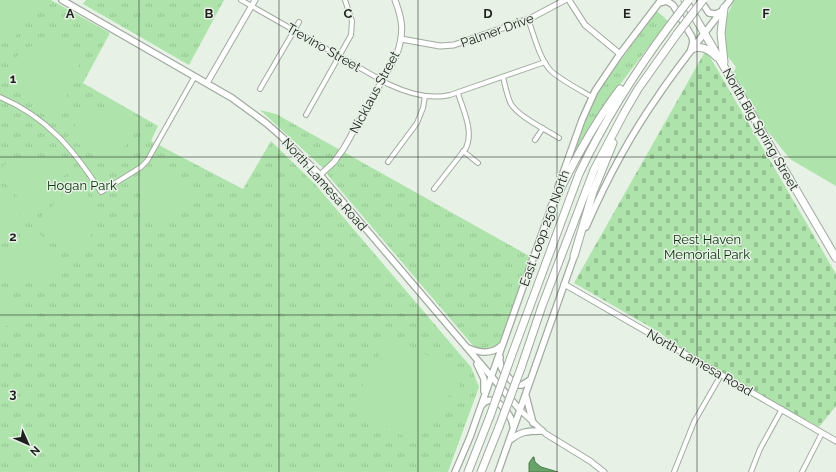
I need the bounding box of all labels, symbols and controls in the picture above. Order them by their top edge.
text: A [66,6,75,21]
text: B [205,6,214,21]
text: C [344,6,353,21]
text: E [623,6,631,21]
text: F [762,6,770,21]
street label: Palmer Drive [458,9,536,51]
street label: Trevino Street [284,20,364,75]
street label: Nicklaus Street [346,48,403,136]
street label: North Big Spring Street [719,65,802,194]
text: 1 [10,71,17,86]
street label: North Lamesa Road [279,135,370,234]
street label: East Loop 250 North [516,168,572,288]
park label: Hogan Park [47,178,117,193]
text: 2 [9,229,17,244]
park label: Rest Haven Memorial Park [664,232,750,262]
street label: North Lamesa Road [644,326,755,399]
text: 3 [9,386,17,401]
north arrow [8,424,48,464]
text: N [27,443,42,458]

